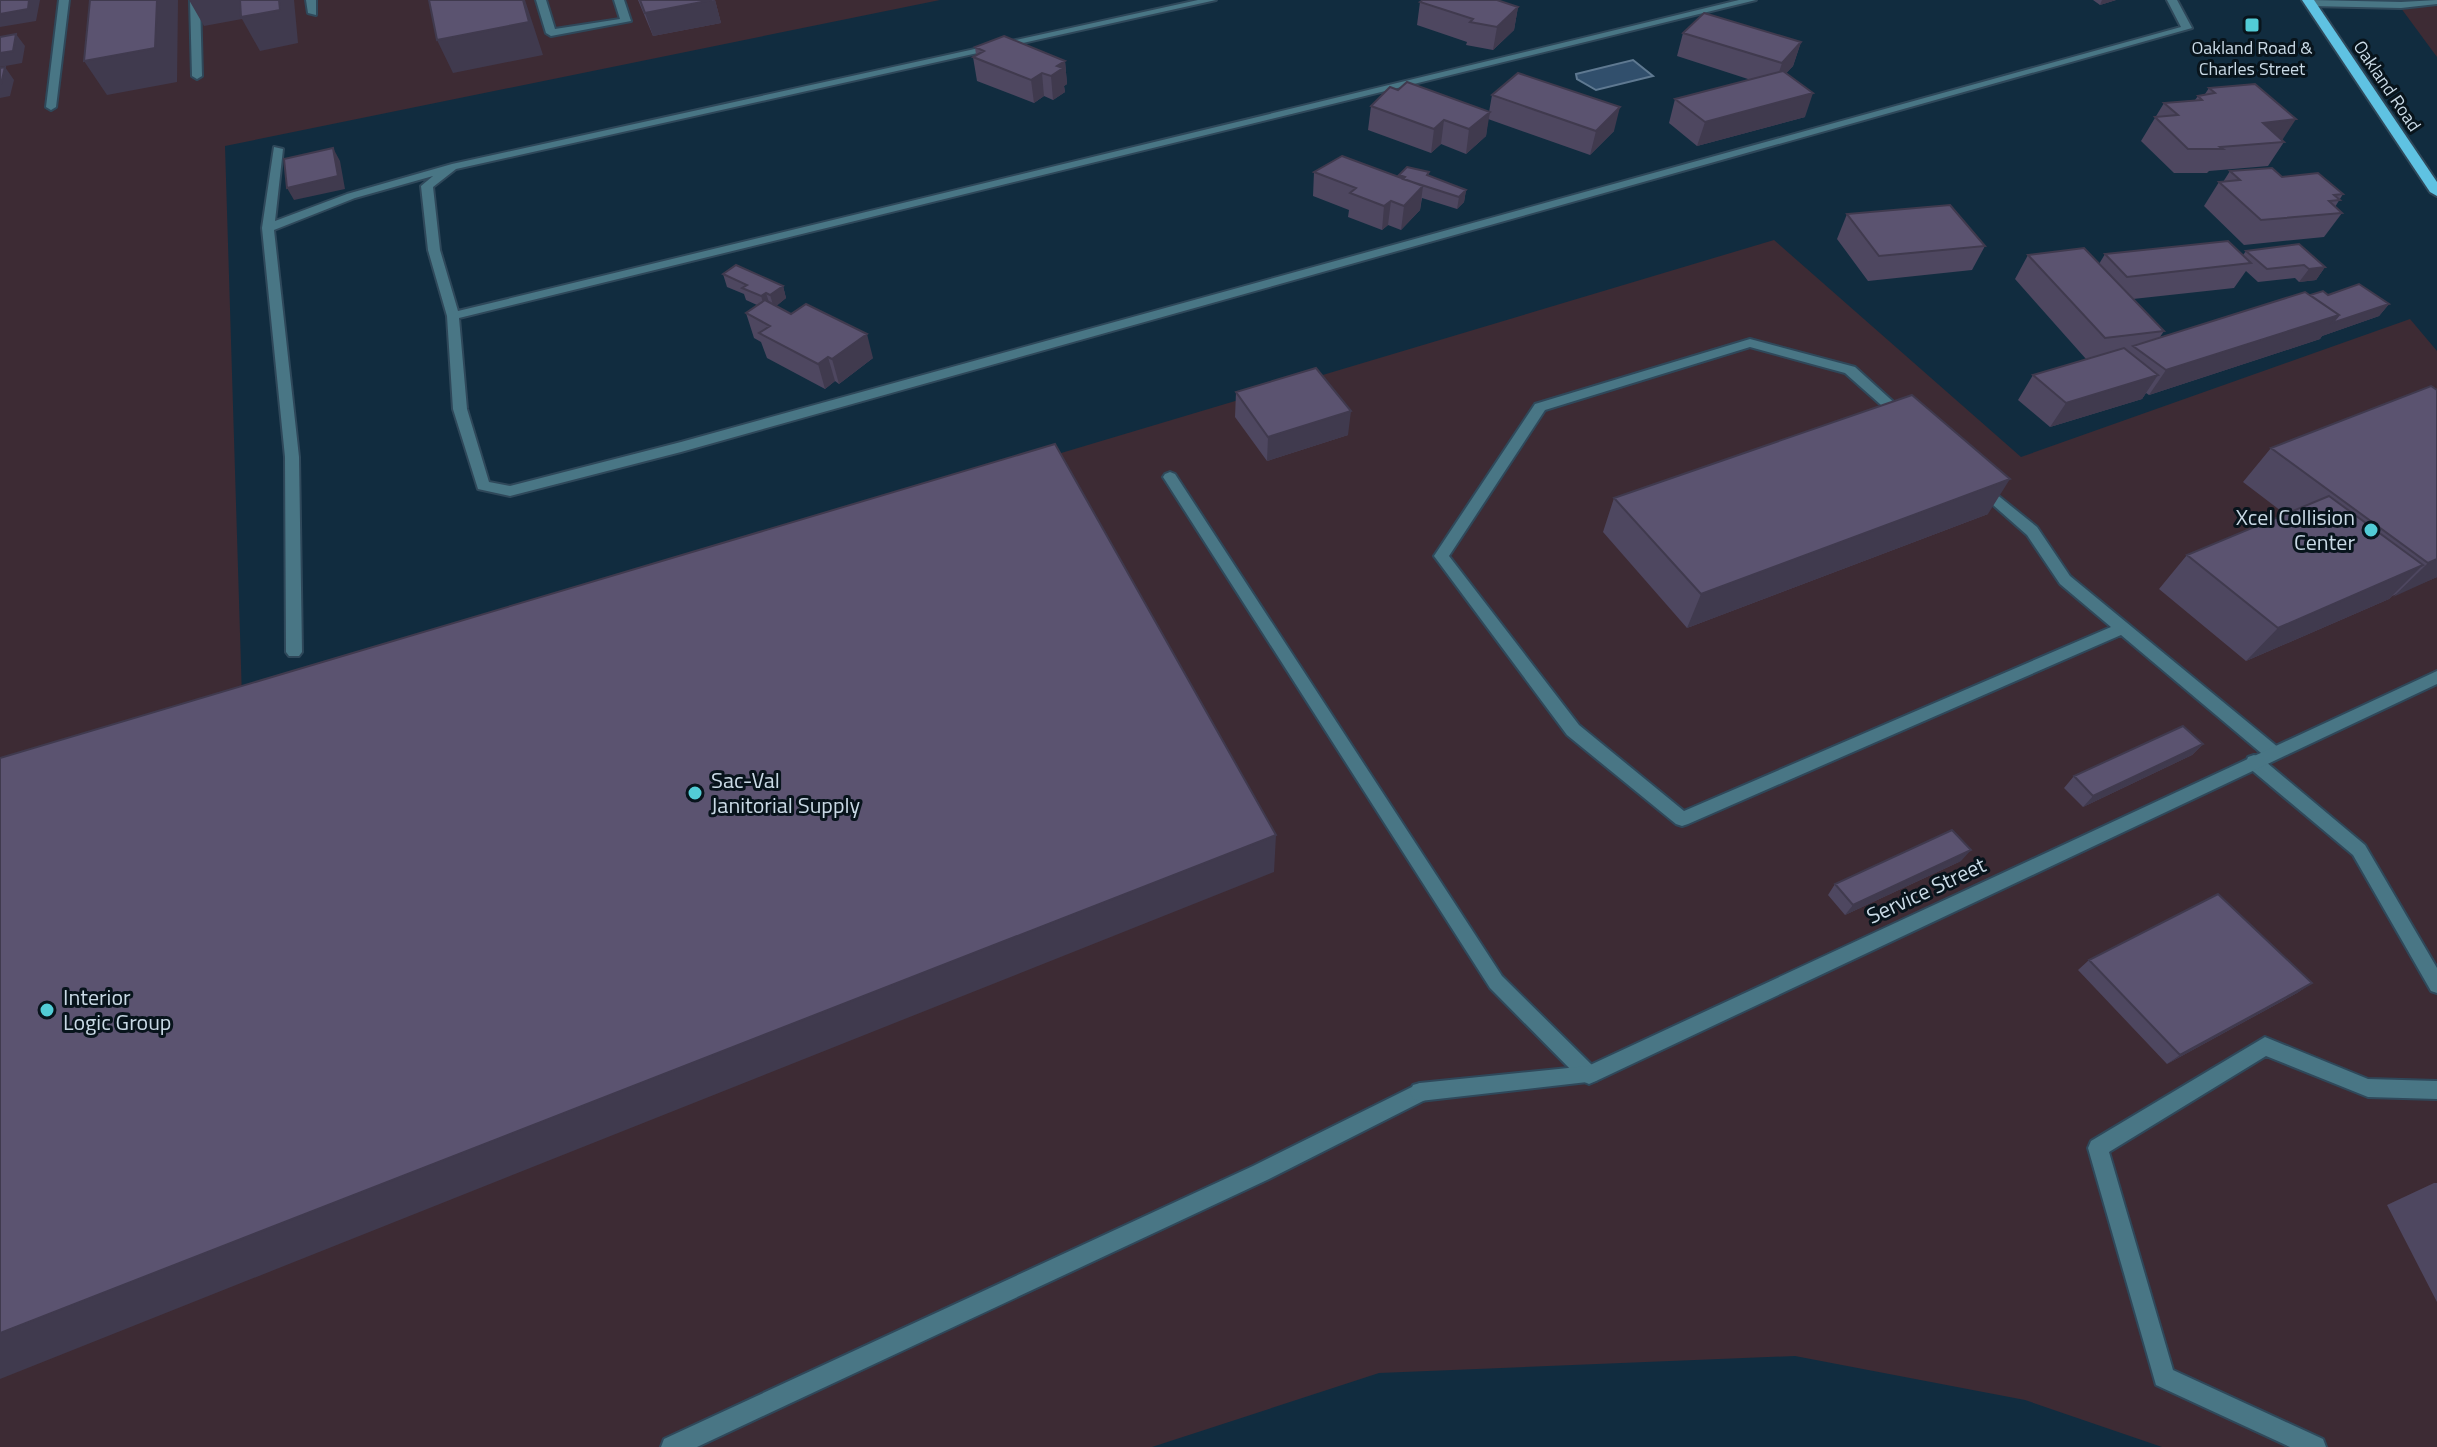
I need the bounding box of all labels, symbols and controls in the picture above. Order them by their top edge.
marker: Oakland Road & Charles Street [2243,16,2261,34]
place label: Oakland Road & Charles Street [2191,34,2313,82]
street label: Oakland Road [2347,35,2428,137]
place label: Xcel Collision Center [2236,500,2355,559]
marker: Xcel Collision Center [2362,521,2380,539]
place label: Sac-Val Janitorial Supply [711,763,861,822]
marker: Sac-Val Janitorial Supply [686,784,704,802]
street label: Service Street [1861,847,1992,932]
place label: Interior Logic Group [63,980,171,1039]
marker: Interior Logic Group [38,1001,56,1019]

